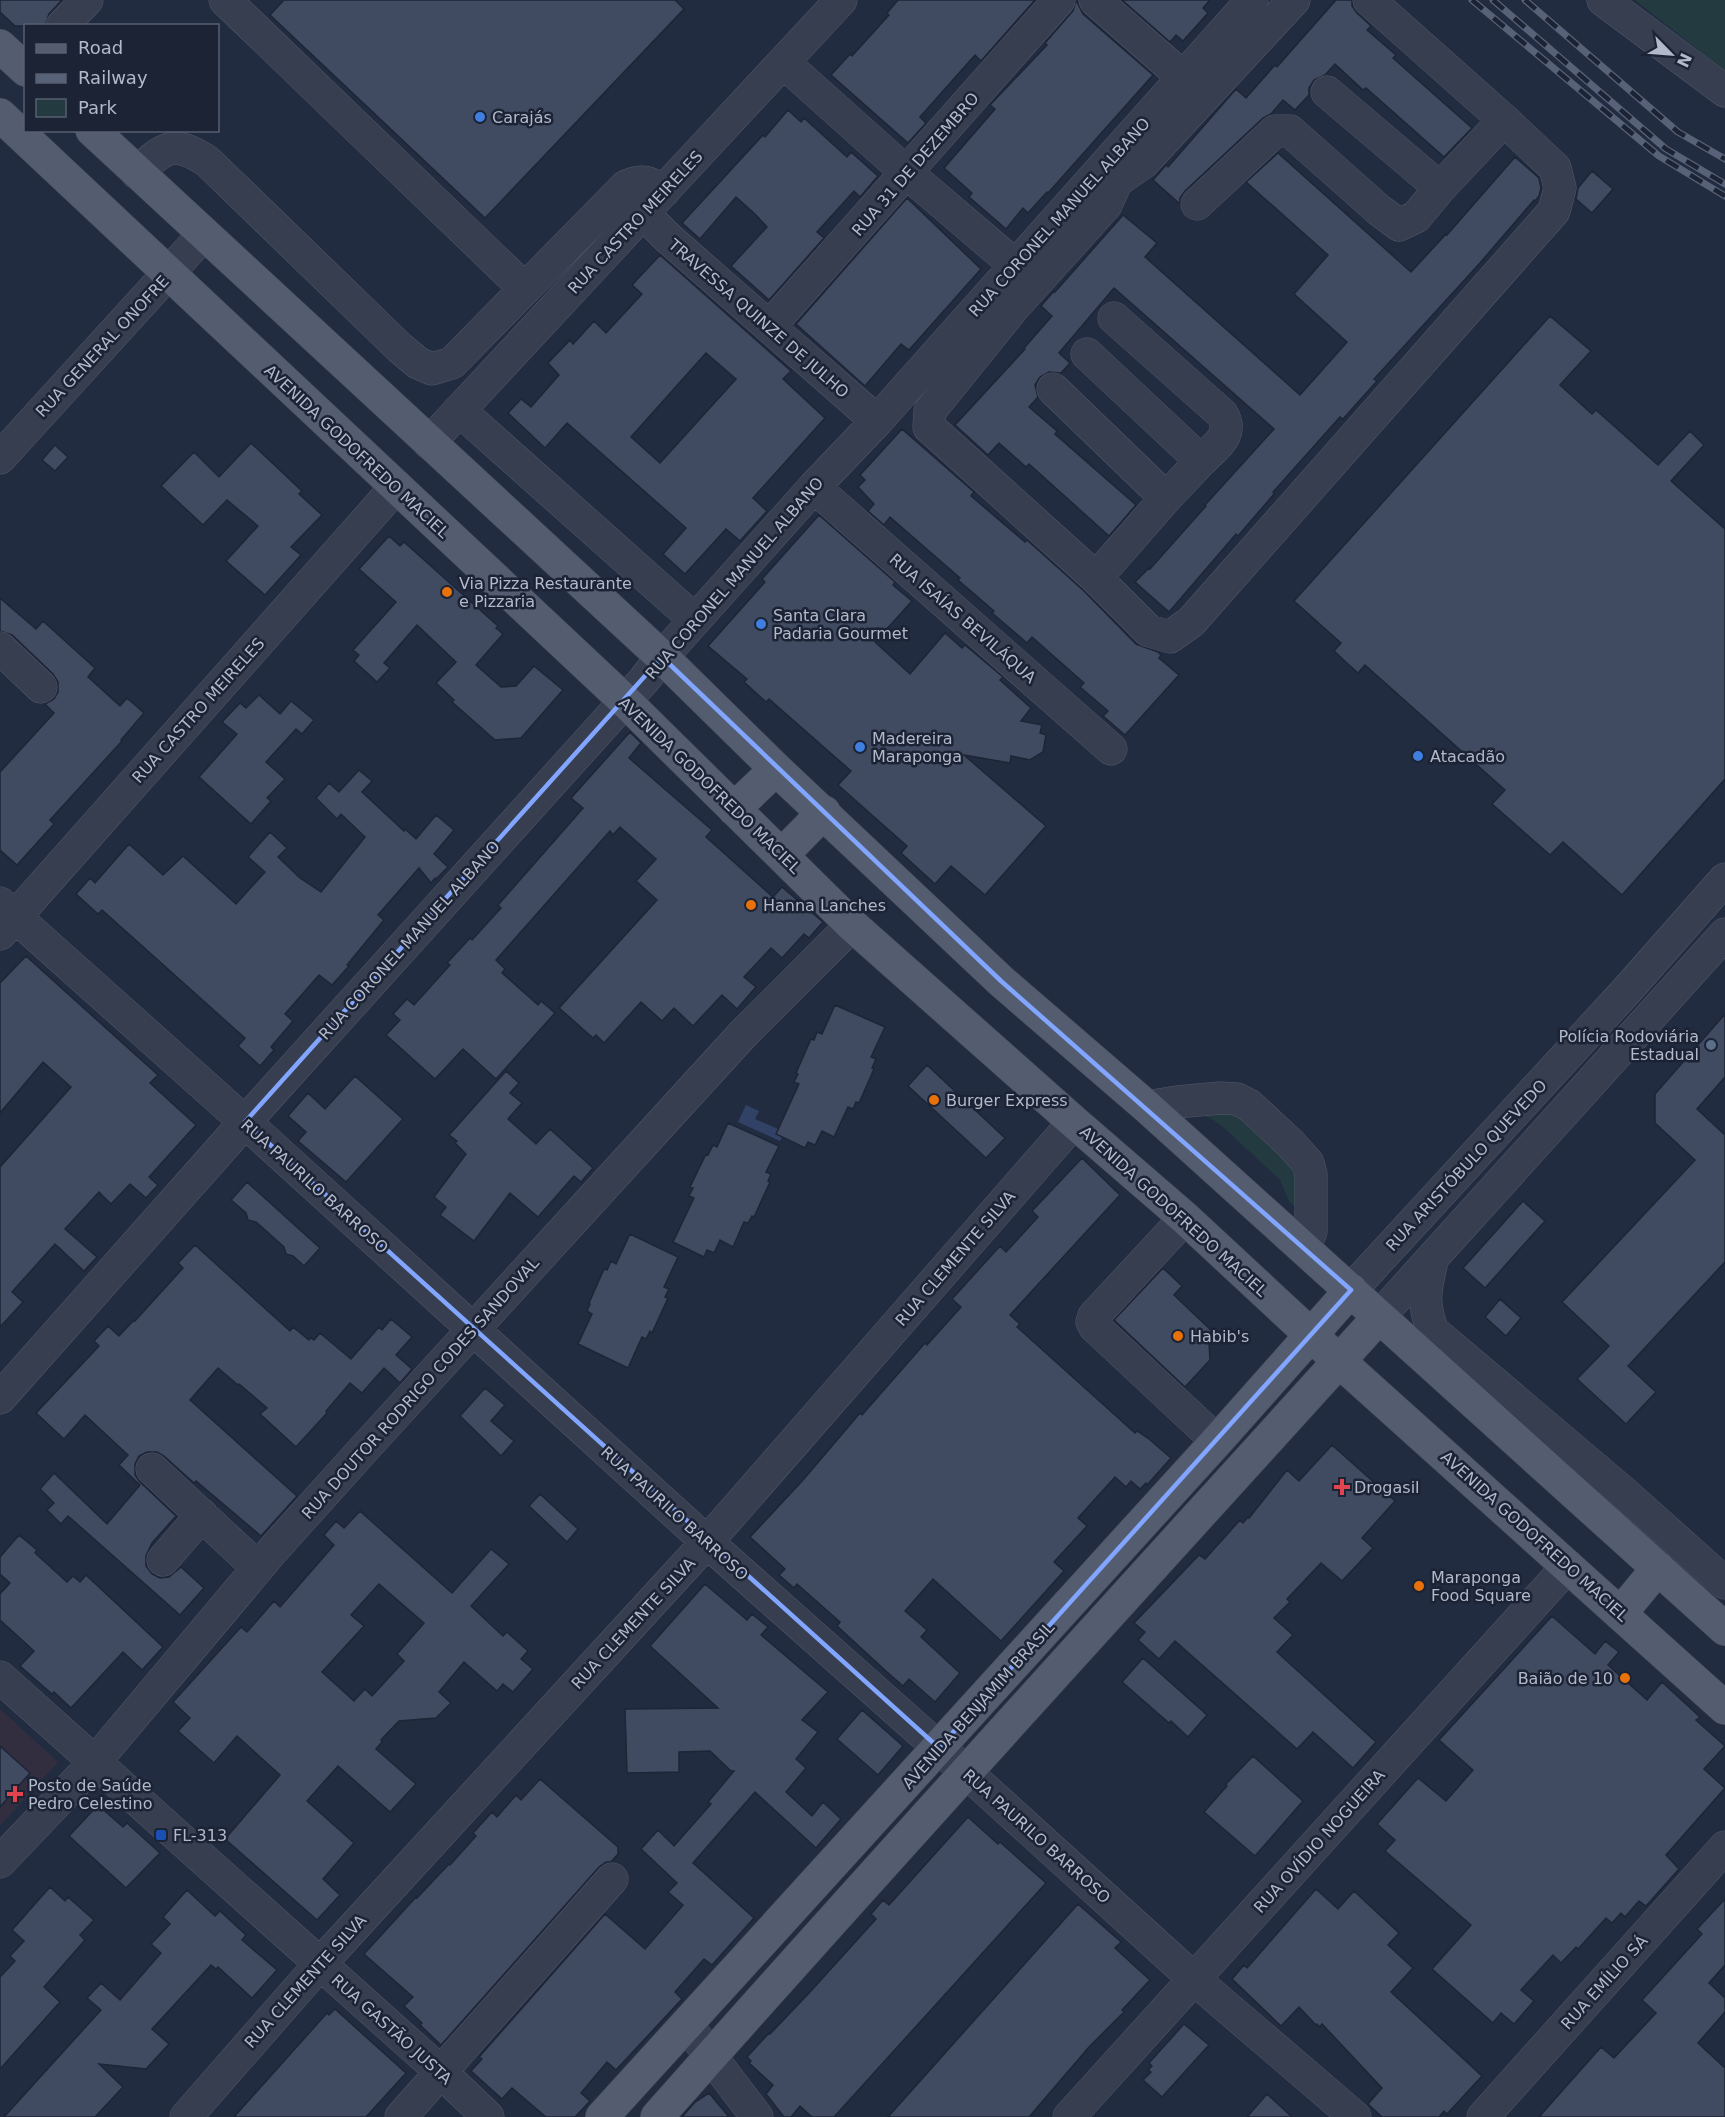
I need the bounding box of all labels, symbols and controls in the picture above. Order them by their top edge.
legend [24,24,219,132]
north arrow [1641,24,1701,84]
text: Road [78,37,123,58]
text: N [1673,50,1696,70]
text: Railway [78,67,148,88]
street label: RUA 31 DE DEZEMBRO [848,89,983,240]
text: Park [78,97,117,118]
place label: Carajás [492,108,552,127]
marker: Carajás [473,110,487,124]
street label: RUA CORONEL MANUEL ALBANO [965,114,1154,321]
street label: RUA CASTRO MEIRELES [564,147,707,298]
street label: TRAVESSA QUINZE DE JULHO [664,234,853,402]
street label: RUA GENERAL ONOFRE [32,272,173,421]
street label: AVENIDA GODOFREDO MACIEL [260,361,453,542]
street label: RUA CORONEL MANUEL ALBANO [641,473,827,683]
street label: RUA ISAÍAS BEVILÁQUA [886,550,1040,687]
place label: Via Pizza Restaurante e Pizzaria [459,574,632,611]
marker: Via Pizza Restaurante e Pizzaria [440,585,454,599]
place label: Santa Clara Padaria Gourmet [773,606,908,643]
marker: Santa Clara Padaria Gourmet [754,617,768,631]
street label: RUA CASTRO MEIRELES [128,634,269,787]
street label: AVENIDA GODOFREDO MACIEL [615,693,805,878]
place label: Madereira Maraponga [872,729,962,766]
marker: Madereira Maraponga [853,740,867,754]
place label: Atacadão [1430,747,1505,766]
marker: Atacadão [1411,749,1425,763]
street label: RUA CORONEL MANUEL ALBANO [315,837,504,1044]
place label: Hanna Lanches [763,896,886,915]
marker: Hanna Lanches [744,898,758,912]
place label: Polícia Rodoviária Estadual [1558,1027,1699,1064]
marker: Polícia Rodoviária Estadual [1704,1038,1718,1052]
street label: RUA ARISTÓBULO QUEVEDO [1382,1076,1551,1255]
place label: Burger Express [946,1091,1068,1110]
marker: Burger Express [927,1093,941,1107]
street label: RUA PAURILO BARROSO [237,1115,392,1258]
street label: AVENIDA GODOFREDO MACIEL [1076,1122,1271,1301]
street label: RUA CLEMENTE SILVA [892,1187,1019,1330]
street label: RUA DOUTOR RODRIGO CODES SANDOVAL [298,1254,543,1523]
place label: Habib's [1190,1327,1249,1346]
marker: Habib's [1171,1329,1185,1343]
street label: RUA PAURILO BARROSO [597,1442,752,1585]
street label: AVENIDA GODOFREDO MACIEL [1437,1447,1632,1626]
place label: Drogasil [1354,1478,1420,1497]
marker: Drogasil [1335,1480,1349,1494]
street label: RUA CLEMENTE SILVA [567,1554,699,1693]
place label: Maraponga Food Square [1431,1568,1531,1605]
marker: Maraponga Food Square [1412,1579,1426,1593]
street label: AVENIDA BENJAMIM BRASIL [898,1618,1058,1793]
place label: Baião de 10 [1518,1669,1613,1688]
marker: Baião de 10 [1618,1671,1632,1685]
street label: RUA PAURILO BARROSO [959,1765,1114,1908]
street label: RUA OVÍDIO NOGUEIRA [1250,1766,1389,1917]
place label: Posto de Saúde Pedro Celestino [28,1776,152,1813]
marker: Posto de Saúde Pedro Celestino [6,1785,24,1803]
place label: FL-313 [173,1826,227,1845]
marker: FL-313 [154,1828,168,1842]
street label: RUA CLEMENTE SILVA [240,1911,370,2052]
street label: RUA EMÍLIO SÁ [1557,1931,1652,2033]
street label: RUA GASTÃO JUSTA [328,1970,456,2088]

